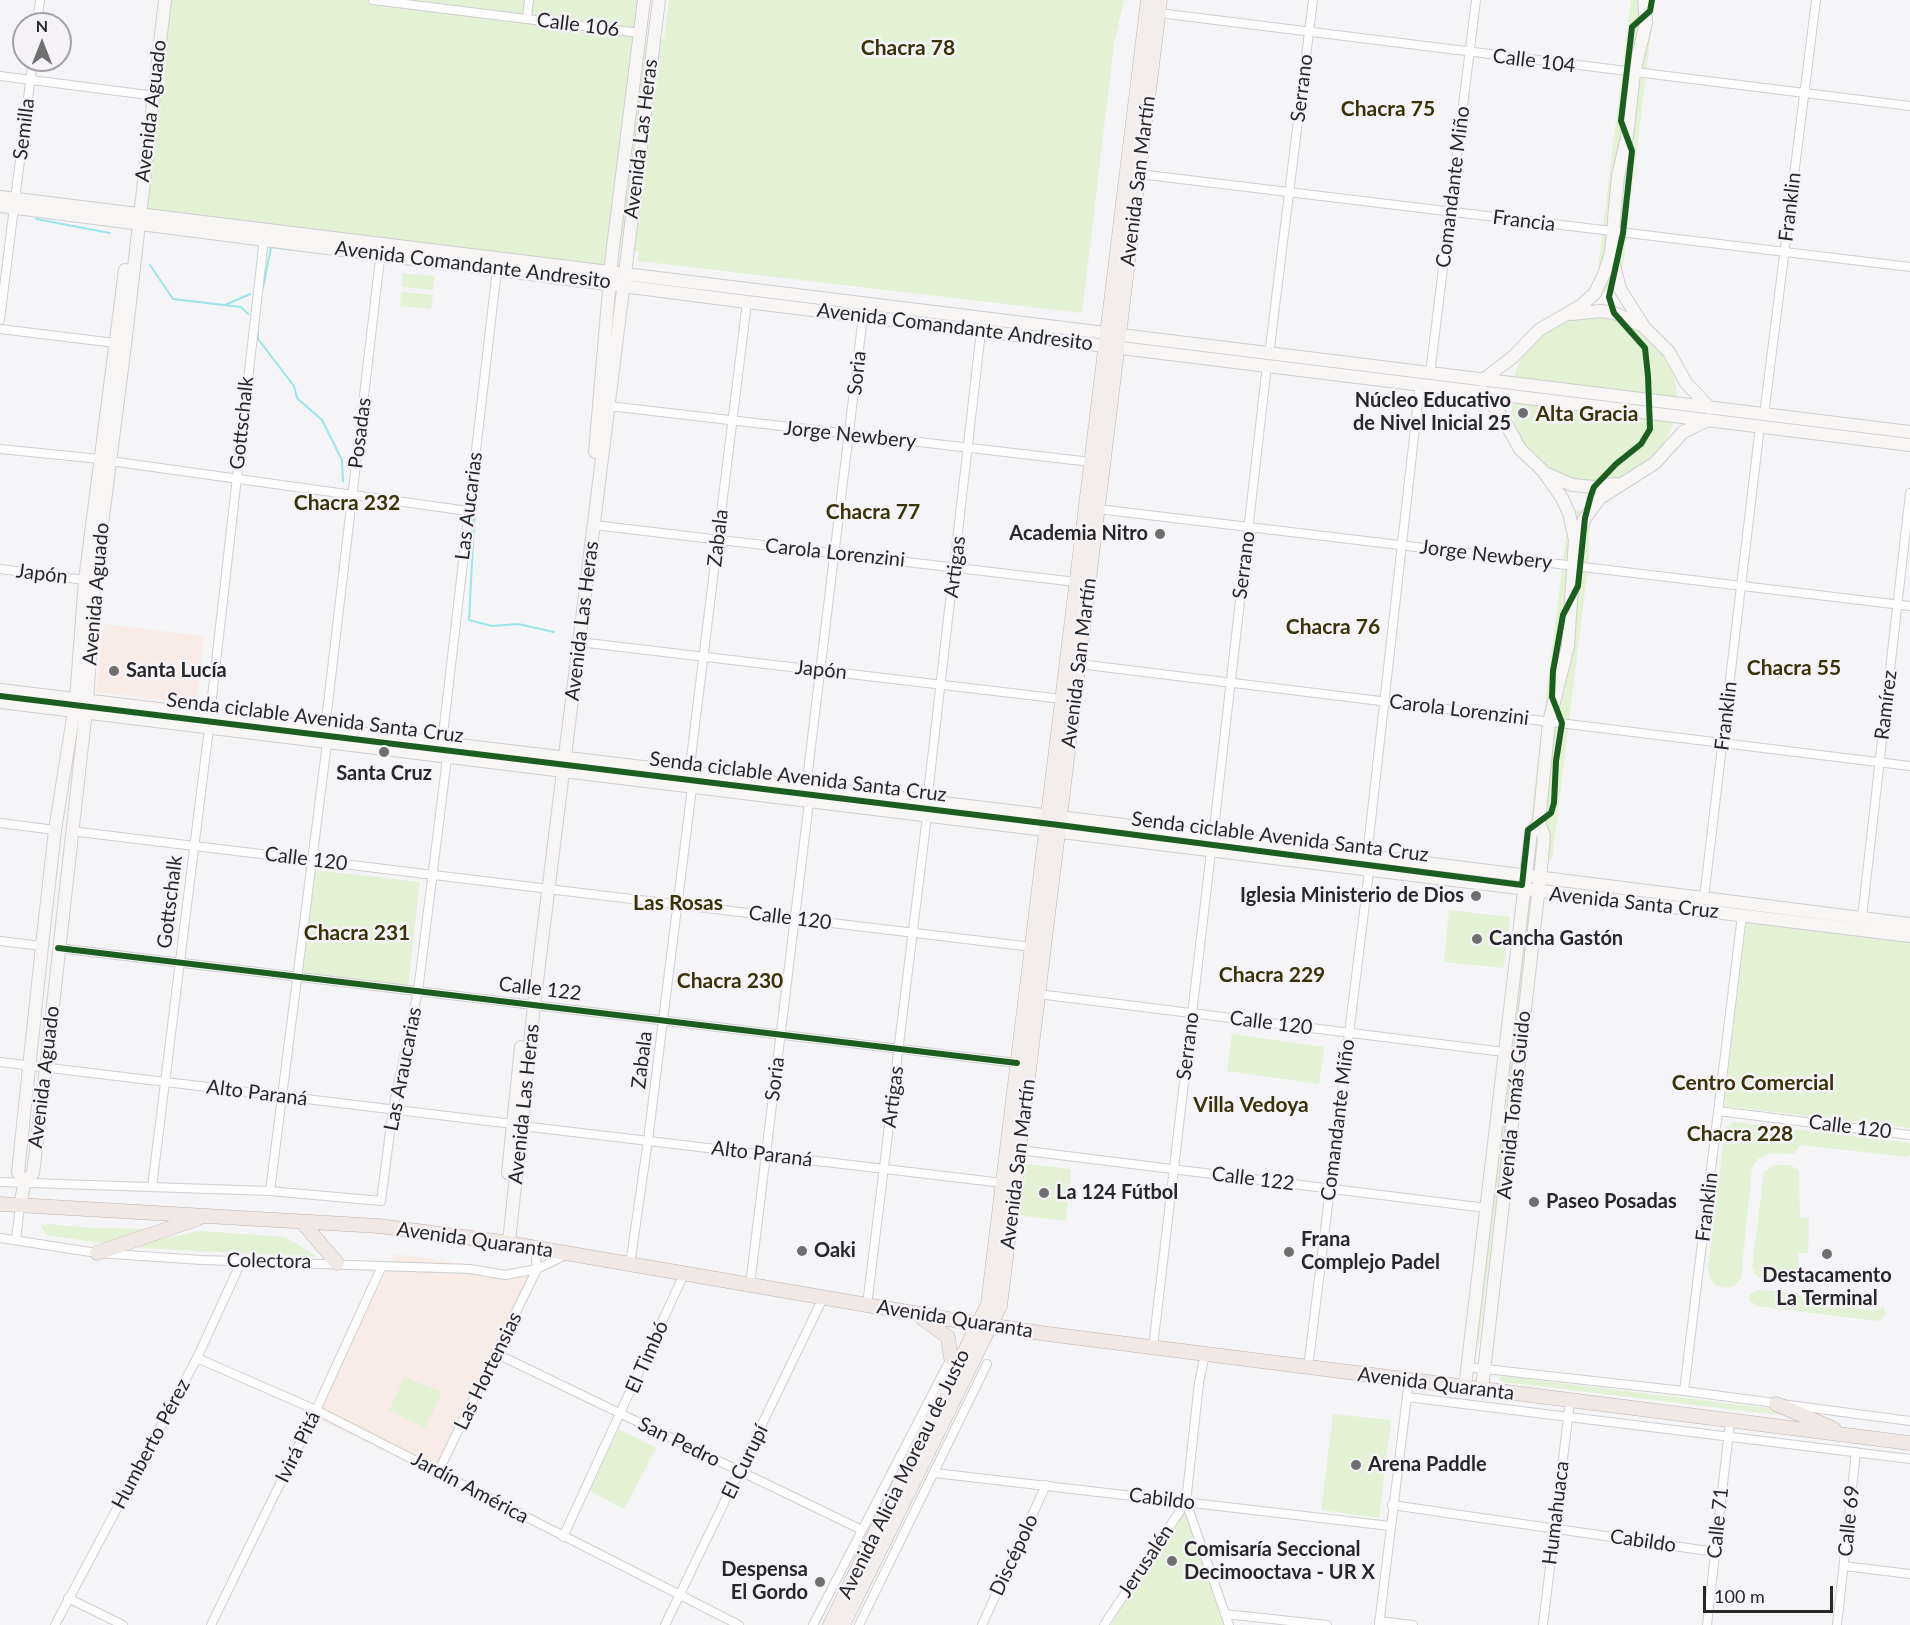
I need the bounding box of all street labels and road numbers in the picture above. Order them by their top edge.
street label: Calle 106 [535,8,621,42]
street label: Avenida Aguado [130,39,172,183]
street label: Calle 104 [1491,44,1577,78]
street label: Serrano [1286,53,1318,123]
street label: Avenida Las Heras [619,58,663,220]
street label: Avenida San Martín [1116,94,1160,268]
street label: Semilla [8,97,40,161]
street label: Comandante Miño [1431,105,1475,269]
street label: Franklin [1774,171,1806,243]
street label: Francia [1491,205,1557,237]
street label: Avenida Comandante Andresito [334,236,612,294]
street label: Avenida Comandante Andresito [816,298,1094,356]
street label: Soria [843,350,871,396]
street label: Gottschalk [225,375,259,471]
street label: Posadas [344,396,376,470]
street label: Jorge Newbery [783,416,917,454]
street label: Las Aucarias [450,451,488,561]
street label: Zabala [703,508,733,568]
street label: Avenida Aguado [78,522,114,666]
street label: Serrano [1228,530,1260,600]
street label: Carola Lorenzini [764,534,906,572]
street label: Artigas [939,535,971,599]
street label: Jorge Newbery [1419,535,1553,575]
street label: Avenida Las Heras [560,540,604,702]
street label: Japón [15,559,69,589]
street label: Avenida San Martín [1057,576,1101,750]
street label: Japón [794,655,848,685]
street label: Ramírez [1870,669,1902,741]
street label: Franklin [1710,680,1742,752]
street label: Senda ciclable Avenida Santa Cruz [165,688,465,748]
street label: Carola Lorenzini [1388,690,1530,730]
street label: Senda ciclable Avenida Santa Cruz [648,747,948,807]
street label: Senda ciclable Avenida Santa Cruz [1130,807,1430,867]
street label: Calle 120 [263,842,349,876]
street label: Gottschalk [152,854,188,950]
street label: Avenida Santa Cruz [1548,882,1720,924]
street label: Calle 120 [747,901,833,935]
street label: Calle 122 [497,972,583,1006]
street label: Avenida Aguado [23,1005,65,1149]
street label: Las Araucarias [379,1005,427,1133]
street label: Calle 120 [1228,1006,1314,1040]
street label: Avenida Tomás Guido [1492,1010,1536,1200]
street label: Serrano [1172,1011,1204,1081]
street label: Avenida Las Heras [504,1023,544,1185]
street label: Zabala [627,1030,657,1090]
street label: Comandante Miño [1316,1038,1360,1202]
street label: Soria [760,1056,790,1102]
street label: Artigas [877,1065,909,1129]
street label: Alto Paraná [205,1075,309,1111]
street label: Avenida San Martín [996,1077,1040,1251]
street label: Calle 120 [1807,1110,1893,1144]
street label: Alto Paraná [710,1136,814,1172]
street label: Calle 122 [1210,1162,1296,1196]
street label: Franklin [1691,1171,1723,1243]
street label: Avenida Quaranta [395,1217,555,1263]
street label: Colectora [226,1248,312,1274]
street label: Avenida Quaranta [875,1295,1035,1343]
street label: Las Hortensias [449,1308,527,1434]
street label: El Timbó [620,1317,674,1397]
street label: Avenida Alicia Moreau de Justo [833,1345,975,1603]
street label: Avenida Quaranta [1356,1362,1516,1406]
street label: Humberto Pérez [107,1375,195,1513]
street label: Ivirá Pitá [270,1407,326,1487]
street label: San Pedro [634,1412,724,1472]
street label: El Curupí [717,1421,773,1503]
street label: Jardín América [407,1447,533,1529]
street label: Humahuaca [1538,1460,1574,1566]
street label: Cabildo [1128,1483,1196,1515]
street label: Calle 69 [1833,1484,1865,1558]
street label: Calle 71 [1702,1486,1734,1560]
street label: Discépolo [985,1510,1043,1600]
street label: Jerusalén [1113,1520,1179,1602]
street label: Cabildo [1608,1524,1678,1558]

